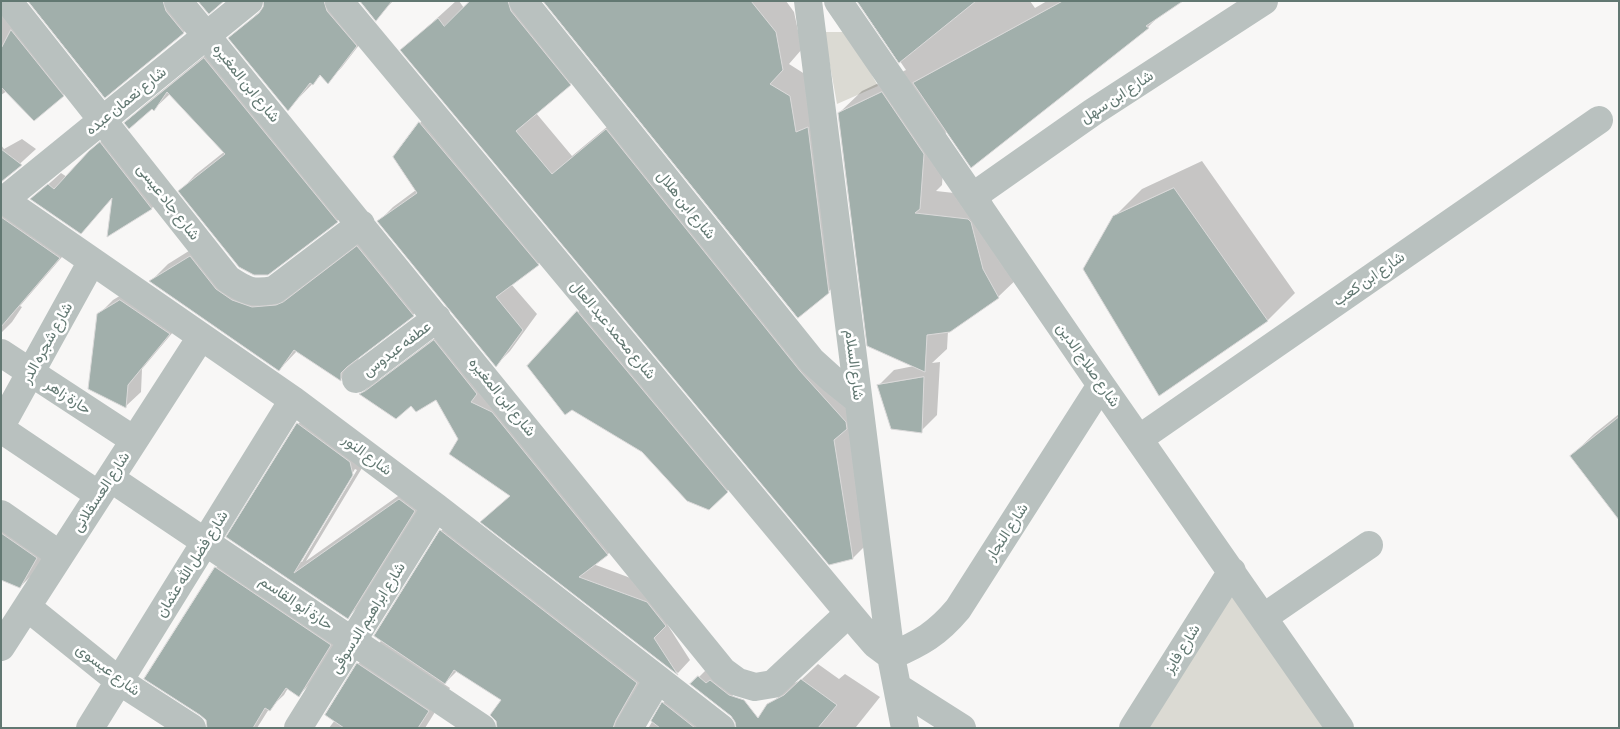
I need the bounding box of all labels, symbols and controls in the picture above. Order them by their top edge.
street label: شارع ابن المغيره [209,40,283,126]
street label: شارع نعمان عبده [82,63,170,139]
street label: شارع ابن سهل [1077,67,1157,127]
street label: شارع جاد عيسى [133,160,203,244]
street label: شارع ابن هلال [653,167,719,243]
street label: شارع ابن كعب [1330,248,1408,310]
street label: شارع محمد عبد العال [566,277,660,383]
street label: شارع شجره الدر [17,299,77,387]
street label: عطفه عبدوس [359,317,435,381]
street label: شارع صلاح الدين [1052,319,1124,411]
street label: شارع السلام [841,329,867,401]
street label: شارع ابن المغيره [465,354,539,440]
street label: حارة زاهر [42,376,94,418]
street label: شارع النور [339,431,395,479]
street label: شارع العسقلانى [68,448,134,536]
street label: شارع النجار [982,500,1032,564]
street label: شارع فضل الله عثمان [152,507,232,621]
street label: شارع ابراهيم الدسوقى [327,559,409,677]
street label: حارة أبو القاسم [256,572,336,634]
street label: شارع فايز [1160,621,1204,677]
street label: شارع عيسوى [72,640,144,700]

